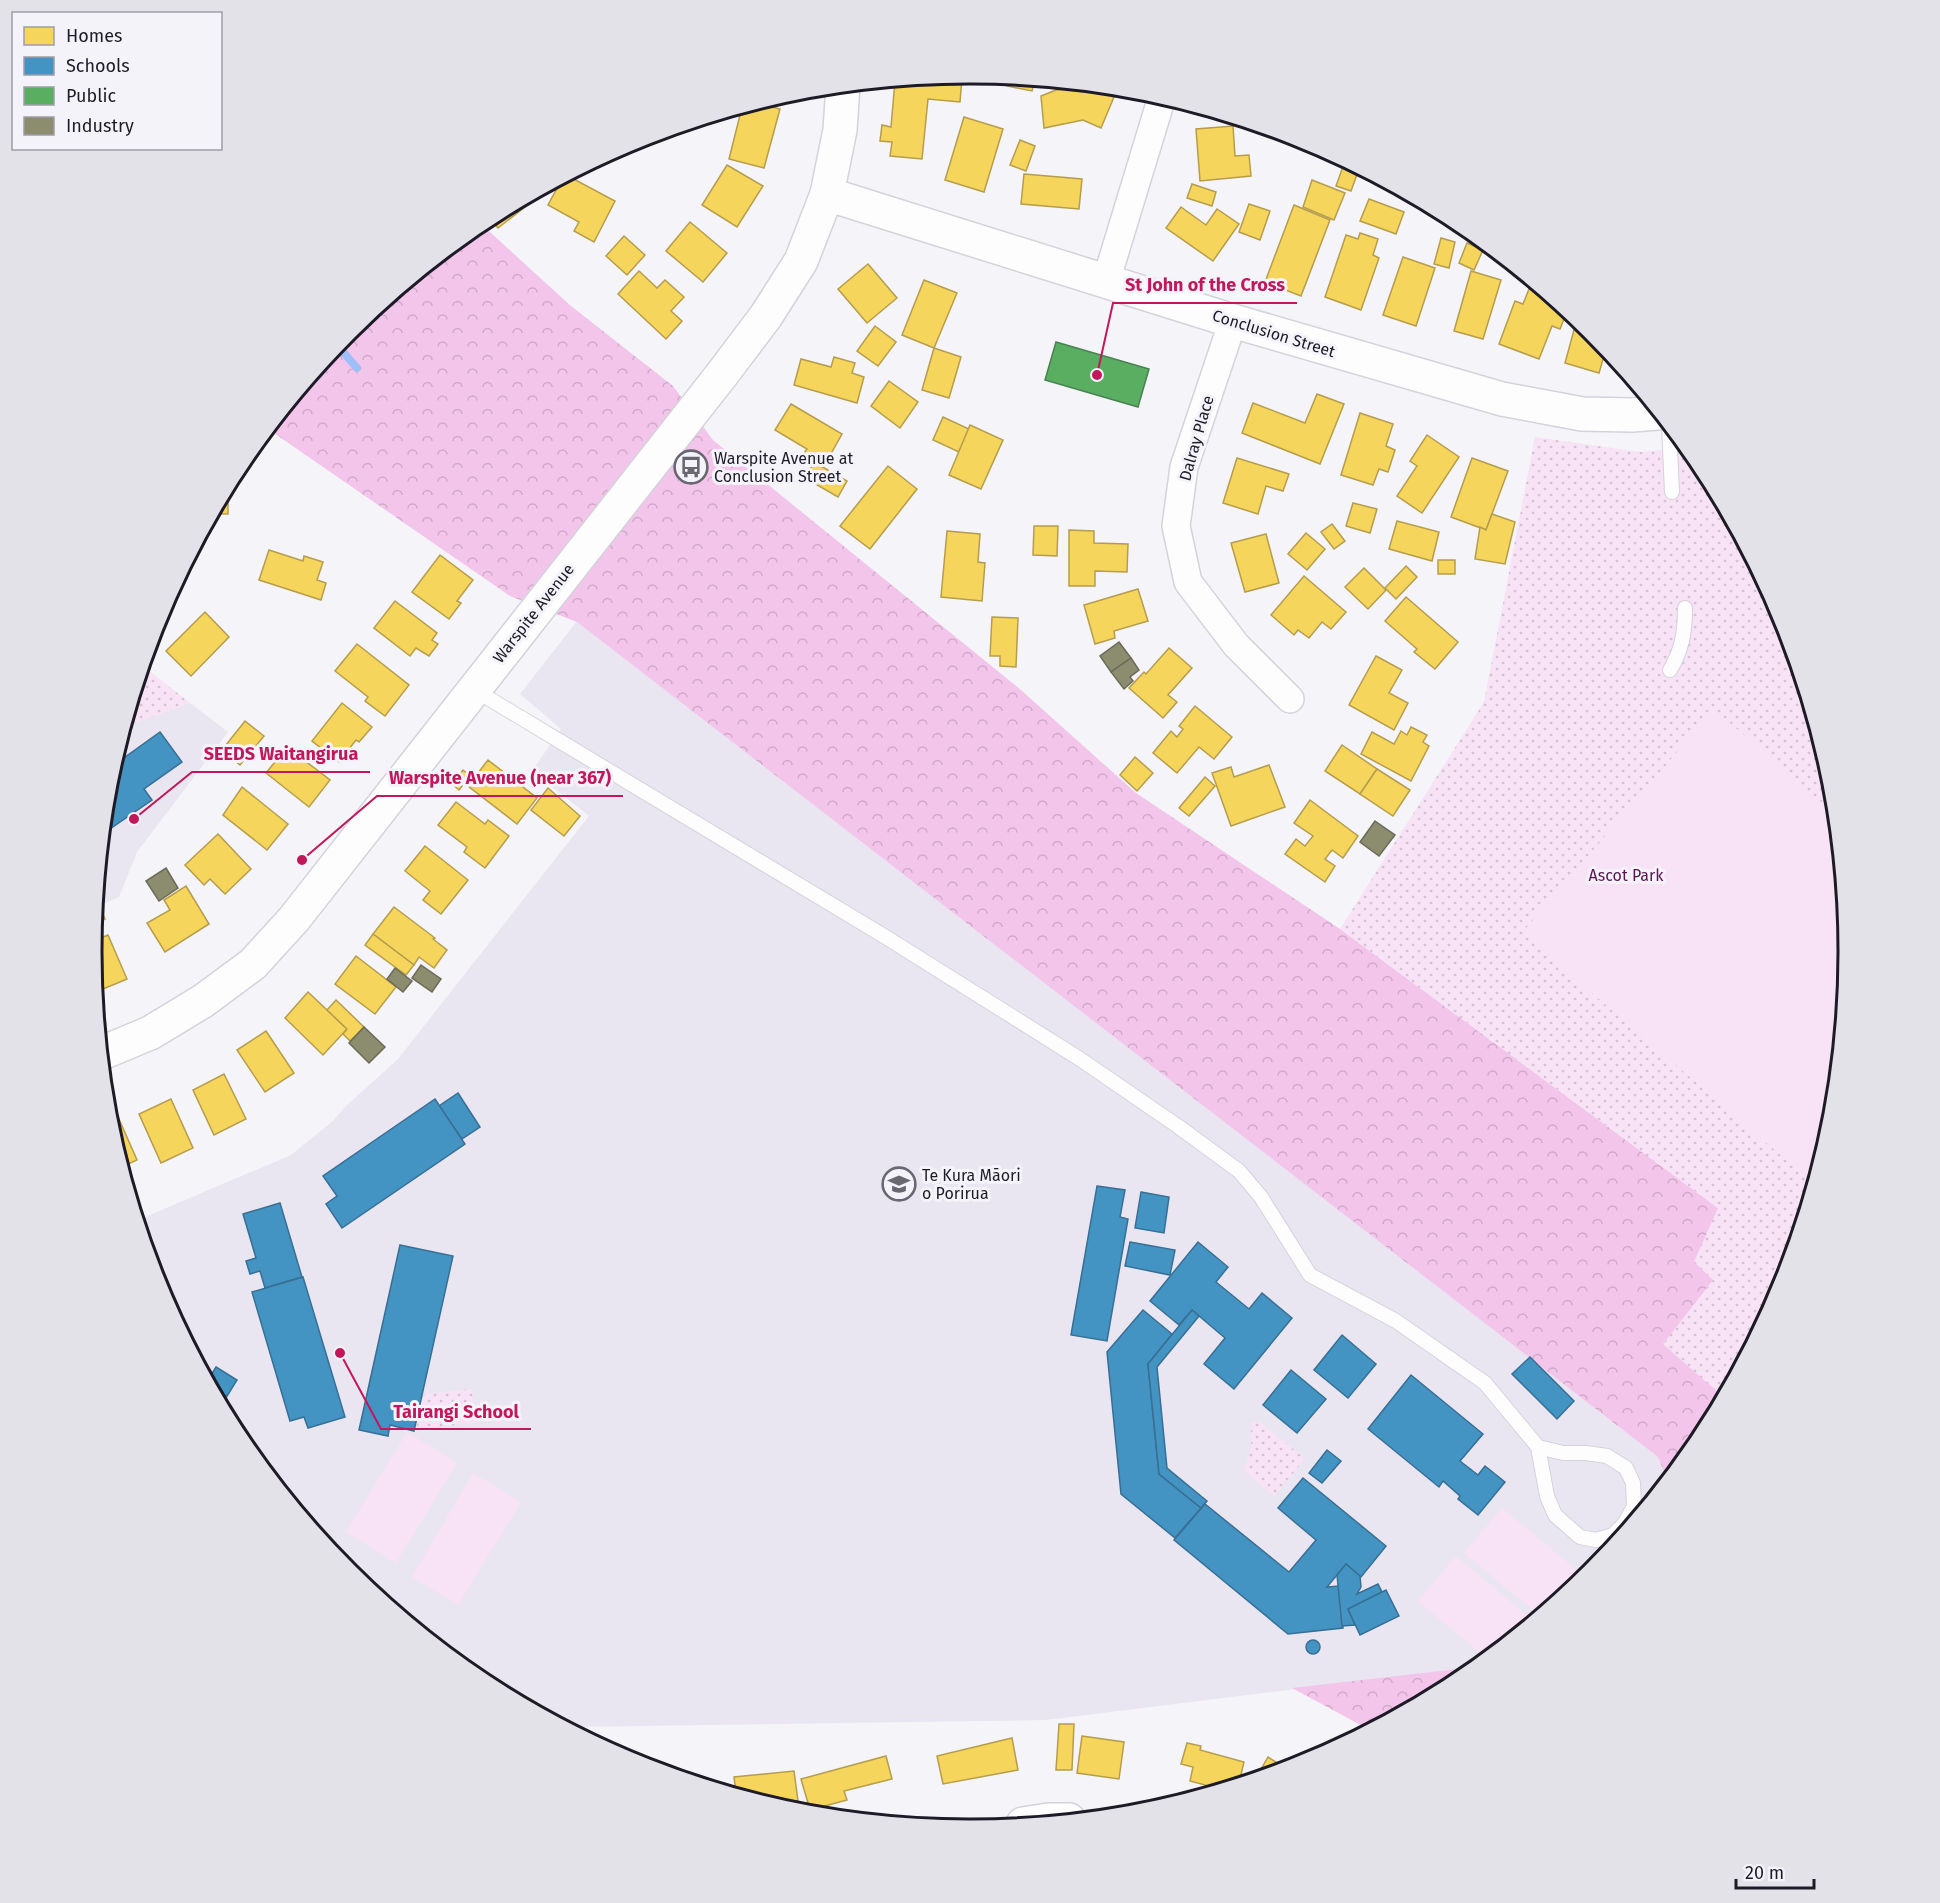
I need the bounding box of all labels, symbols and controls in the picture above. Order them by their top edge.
legend [12,12,222,150]
text: Homes [66,25,122,47]
text: Schools [66,55,130,77]
text: Public [66,85,116,107]
text: Industry [66,115,134,137]
callout: St John of the Cross [1113,267,1297,303]
text: St John of the Cross [1125,274,1285,296]
street label: Conclusion Street [1210,306,1338,361]
street label: Dalray Place [1175,393,1218,483]
bus stop icon: Warspite Avenue at Conclusion Street [673,449,709,485]
place label: Warspite Avenue at Conclusion Street [714,449,853,486]
street label: Warspite Avenue [489,560,578,667]
callout: SEEDS Waitangirua [192,736,370,772]
text: SEEDS Waitangirua [204,743,358,765]
callout: Warspite Avenue (near 367) [377,760,623,796]
text: Warspite Avenue (near 367) [389,767,611,789]
park label: Ascot Park [1589,866,1664,885]
school or university icon: Te Kura Māori o Porirua [881,1166,917,1202]
place label: Te Kura Māori o Porirua [922,1166,1021,1203]
callout: Tairangi School [381,1393,531,1429]
text: Tairangi School [393,1401,519,1423]
scale bar [1736,1852,1814,1890]
text: 20 m [1745,1862,1784,1884]

